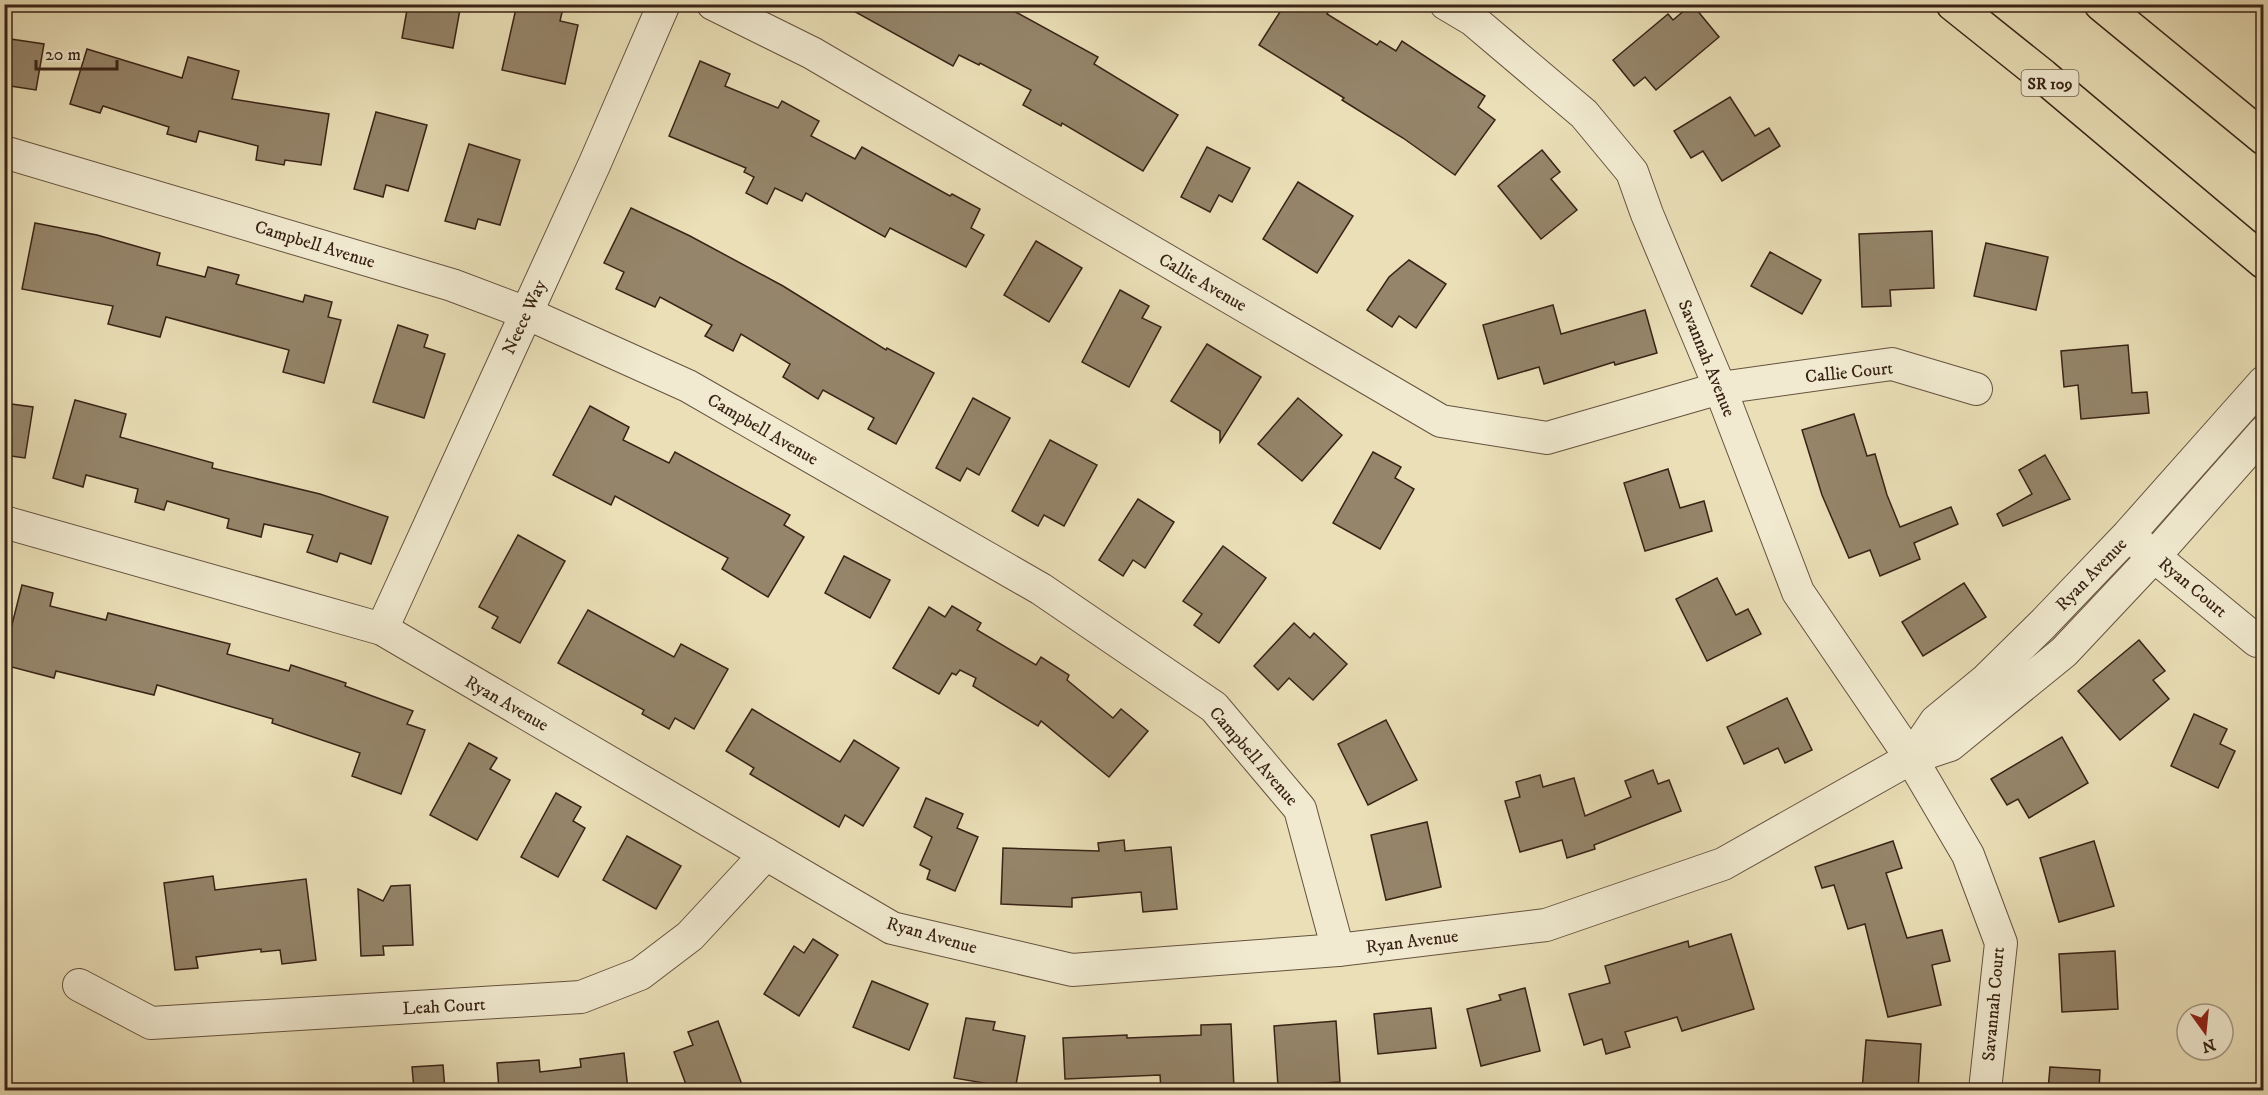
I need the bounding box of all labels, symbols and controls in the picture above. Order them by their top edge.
scale bar [36,33,117,71]
text: 20 m [45,44,81,66]
road number: SR 109 [2022,70,2078,96]
street label: Campbell Avenue [252,216,378,274]
street label: Callie Avenue [1154,249,1251,317]
street label: Neece Way [498,276,552,358]
street label: Savannah Avenue [1673,297,1740,420]
street label: Callie Court [1804,357,1894,389]
street label: Campbell Avenue [703,389,822,471]
street label: Ryan Avenue [2051,534,2132,616]
street label: Ryan Court [2153,553,2231,623]
street label: Ryan Avenue [461,671,552,737]
street label: Campbell Avenue [1204,702,1302,811]
street label: Ryan Avenue [884,913,979,959]
street label: Ryan Avenue [1365,925,1460,959]
street label: Savannah Court [1978,946,2010,1062]
street label: Leah Court [402,994,486,1020]
north arrow [2175,1002,2235,1062]
text: N [2200,1034,2218,1057]

